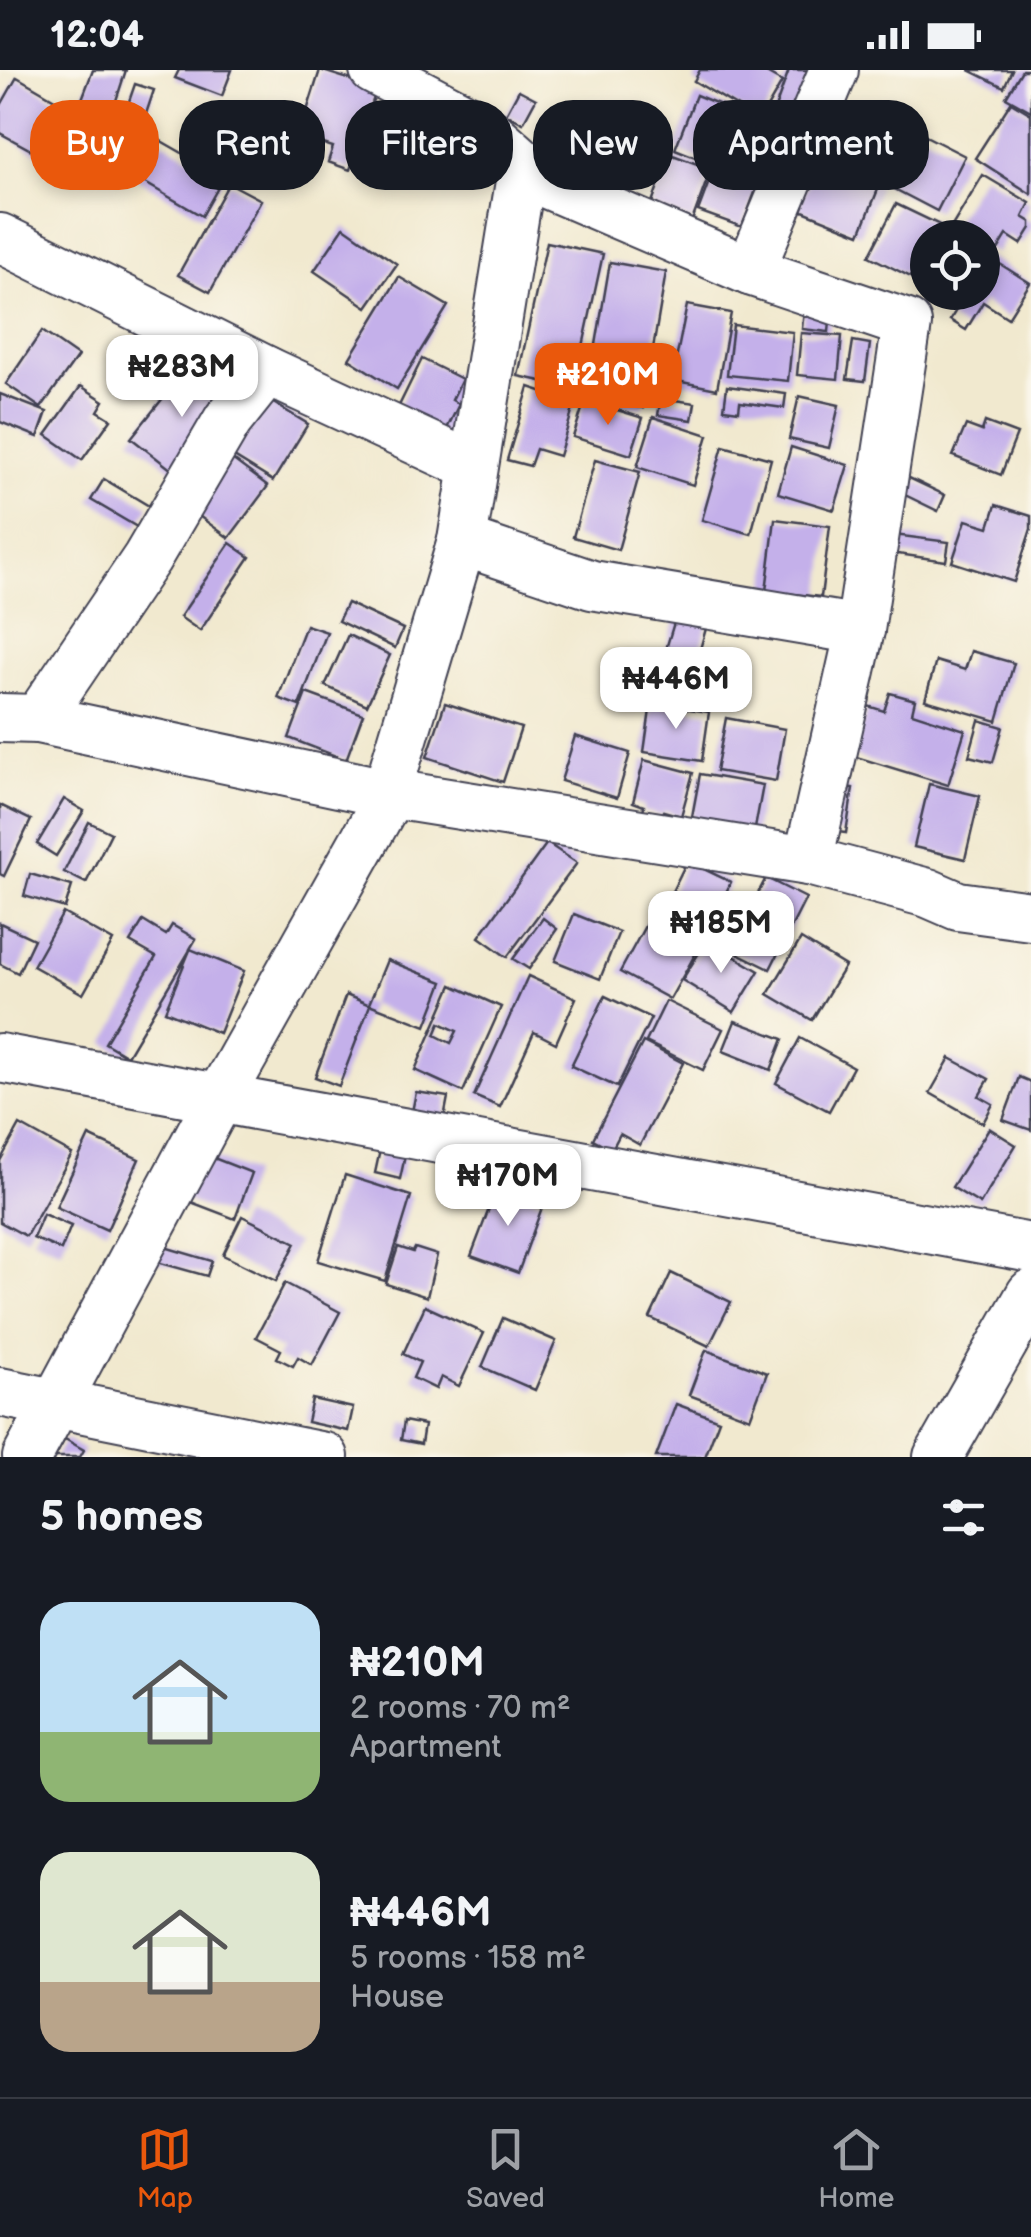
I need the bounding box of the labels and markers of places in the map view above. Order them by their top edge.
pin: ₦283M [112,335,252,420]
pin: ₦210M [538,343,678,428]
pin: ₦446M [606,647,746,732]
pin: ₦185M [651,891,791,976]
pin: ₦170M [438,1144,578,1229]

